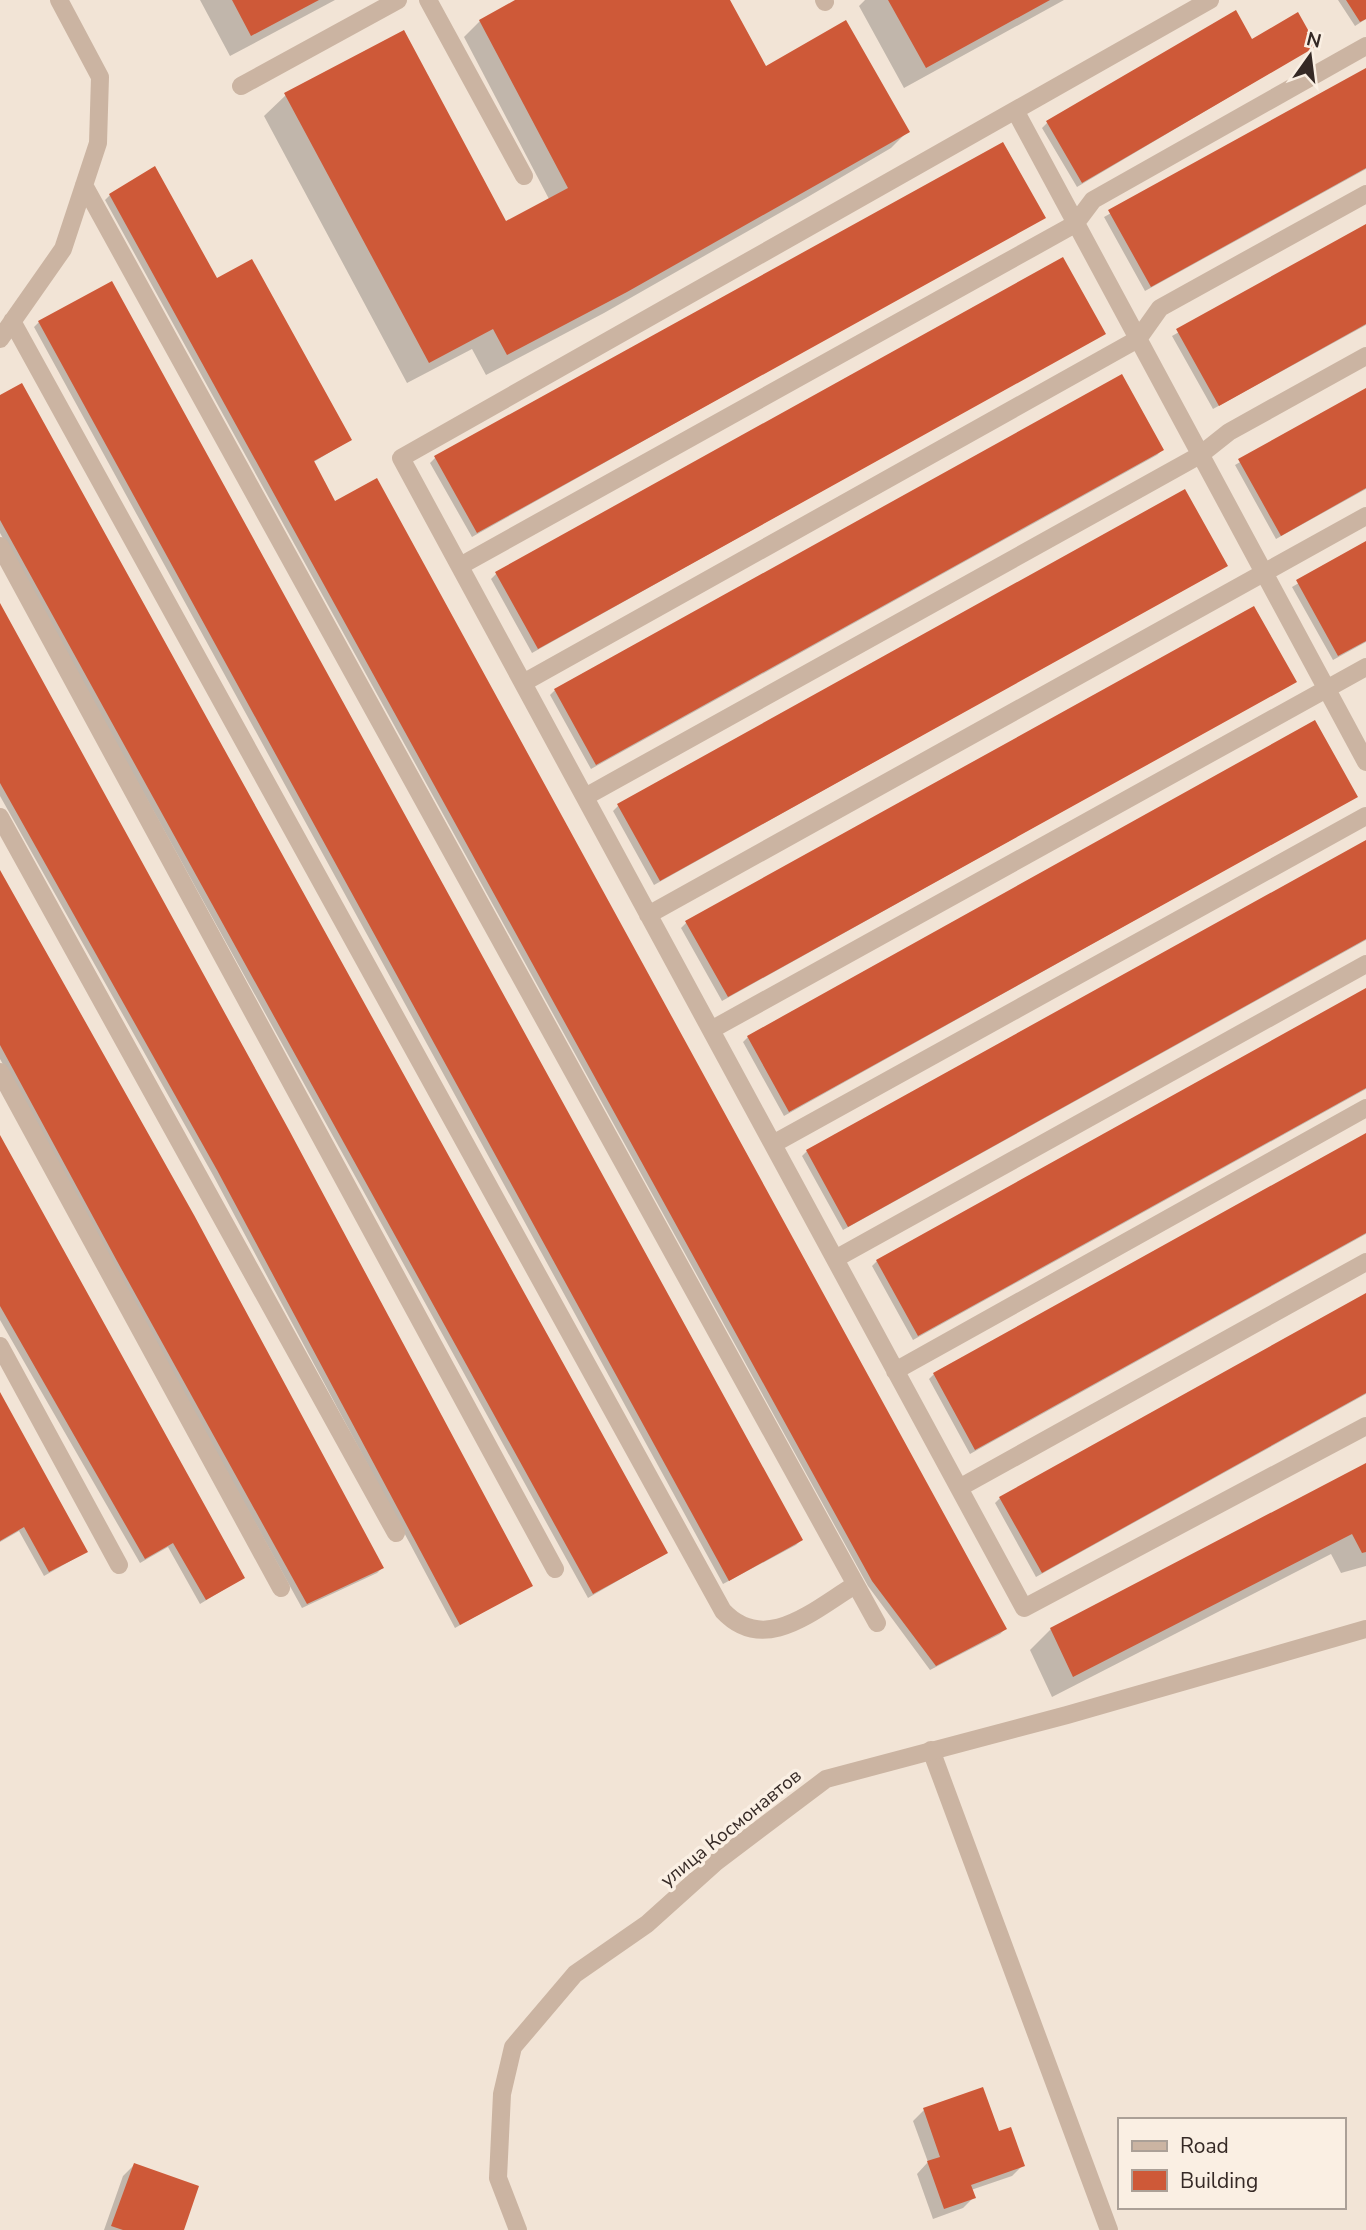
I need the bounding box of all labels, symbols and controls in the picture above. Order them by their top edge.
north arrow [1275,21,1345,91]
text: N [1304,26,1324,55]
street label: улица Космонавтов [655,1763,807,1893]
legend [1118,2118,1345,2209]
text: Road [1180,2132,1229,2160]
text: Building [1180,2167,1258,2195]

